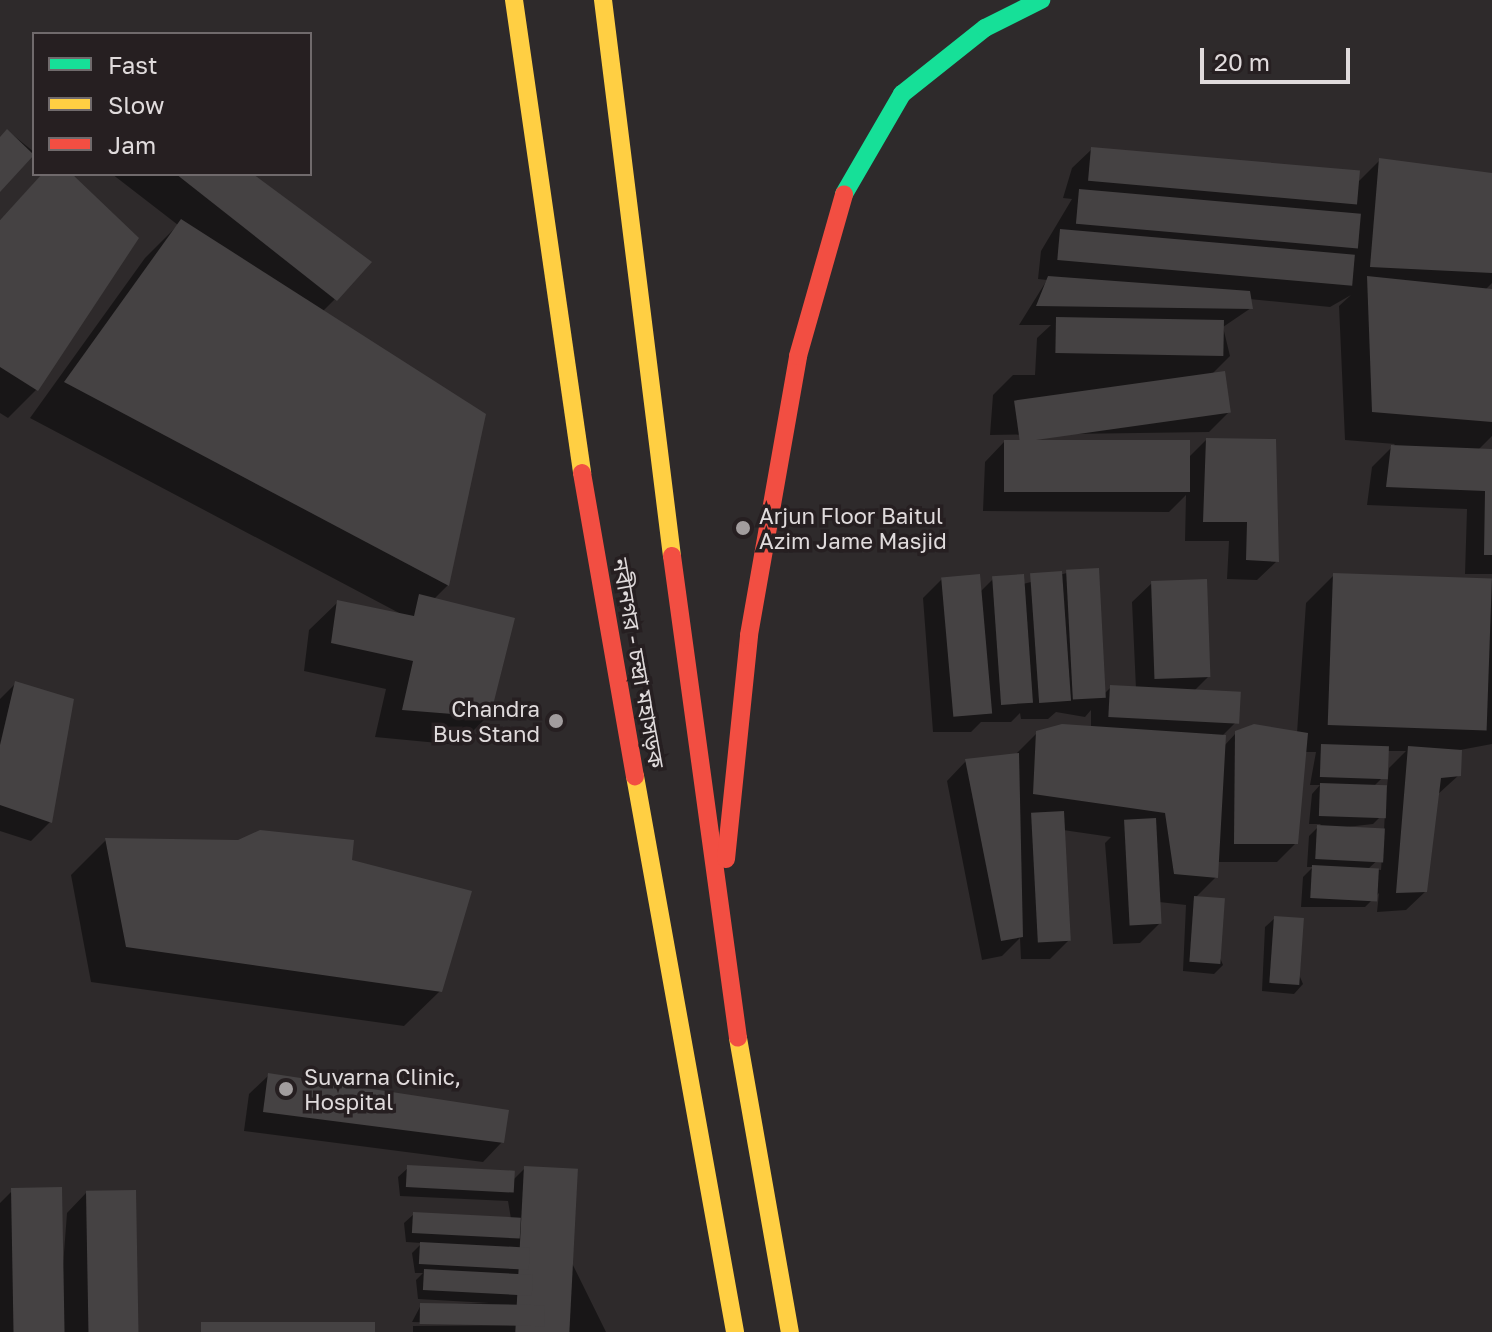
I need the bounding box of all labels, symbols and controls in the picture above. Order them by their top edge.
legend [32,32,312,176]
scale bar [1204,32,1354,82]
text: 20 m [1214,47,1270,76]
text: Fast [108,50,158,79]
text: Slow [108,90,164,119]
text: Jam [108,130,156,159]
place label: Arjun Floor Baitul Azim Jame Masjid [759,502,947,554]
marker: Arjun Floor Baitul Azim Jame Masjid [734,519,752,537]
street label: নবীনগর - চন্দ্রা মহাসড়ক [608,556,670,770]
place label: Chandra Bus Stand [433,695,540,746]
marker: Chandra Bus Stand [547,712,565,730]
place label: Suvarna Clinic, Hospital [304,1063,461,1114]
marker: Suvarna Clinic, Hospital [275,1078,297,1100]

